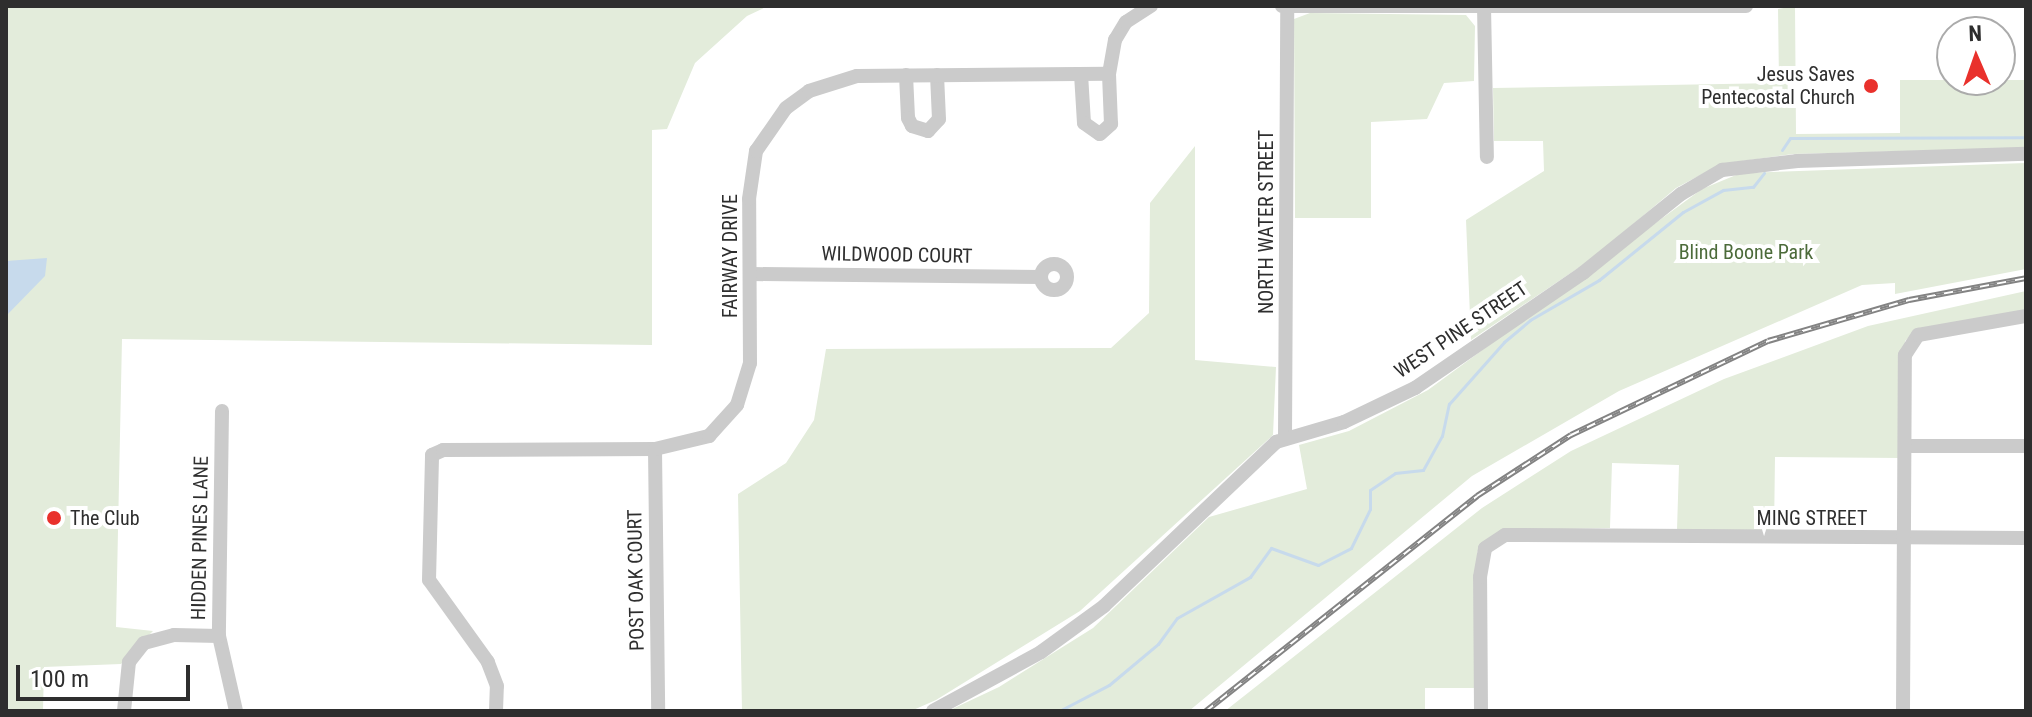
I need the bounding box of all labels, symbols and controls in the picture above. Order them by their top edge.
north arrow [1936,16,2016,96]
text: N [1968,21,1982,46]
place label: Jesus Saves Pentecostal Church [1701,62,1855,109]
marker: Jesus Saves Pentecostal Church [1862,77,1880,95]
street label: NORTH WATER STREET [1254,130,1278,314]
street label: FAIRWAY DRIVE [718,194,742,318]
park label: Blind Boone Park [1679,240,1813,264]
street label: WILDWOOD COURT [821,242,973,268]
street label: WEST PINE STREET [1390,277,1532,383]
street label: HIDDEN PINES LANE [187,456,213,620]
place label: The Club [70,506,139,530]
street label: MING STREET [1757,506,1867,530]
marker: The Club [45,509,63,527]
street label: POST OAK COURT [623,509,649,651]
scale bar [20,649,194,699]
text: 100 m [30,665,89,693]

